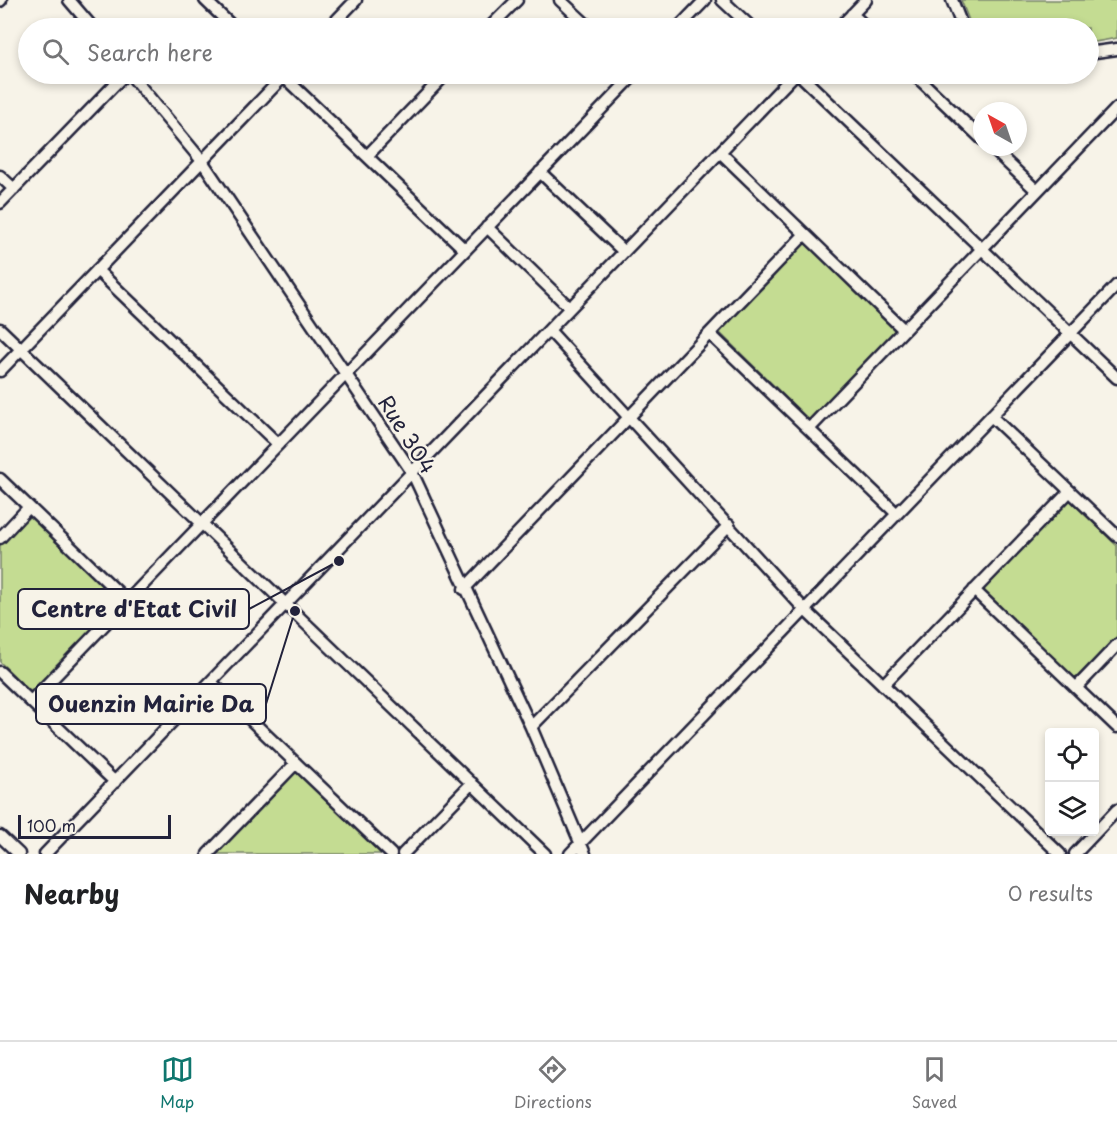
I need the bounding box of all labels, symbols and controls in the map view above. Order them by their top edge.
search box [18,18,1099,84]
icon: search [39,35,72,68]
text: Search here [87,35,213,68]
north arrow [973,102,1027,156]
street label: Rue 304 [371,389,445,479]
callout: Centre d'Etat Civil [18,589,249,629]
text: Centre d'Etat Civil [31,591,237,624]
callout: Ouenzin Mairie Da [36,684,266,724]
text: Ouenzin Mairie Da [48,686,254,719]
map controls [1045,728,1099,836]
button: locate [1045,728,1099,782]
button: layers [1045,782,1099,836]
scale bar [18,812,171,840]
text: 100 m [27,813,76,837]
text: Nearby [24,874,119,913]
text: 0 results [1008,878,1093,908]
tab: Map [160,1053,194,1113]
tab: Directions [514,1053,592,1113]
tab: Saved [912,1053,957,1113]

